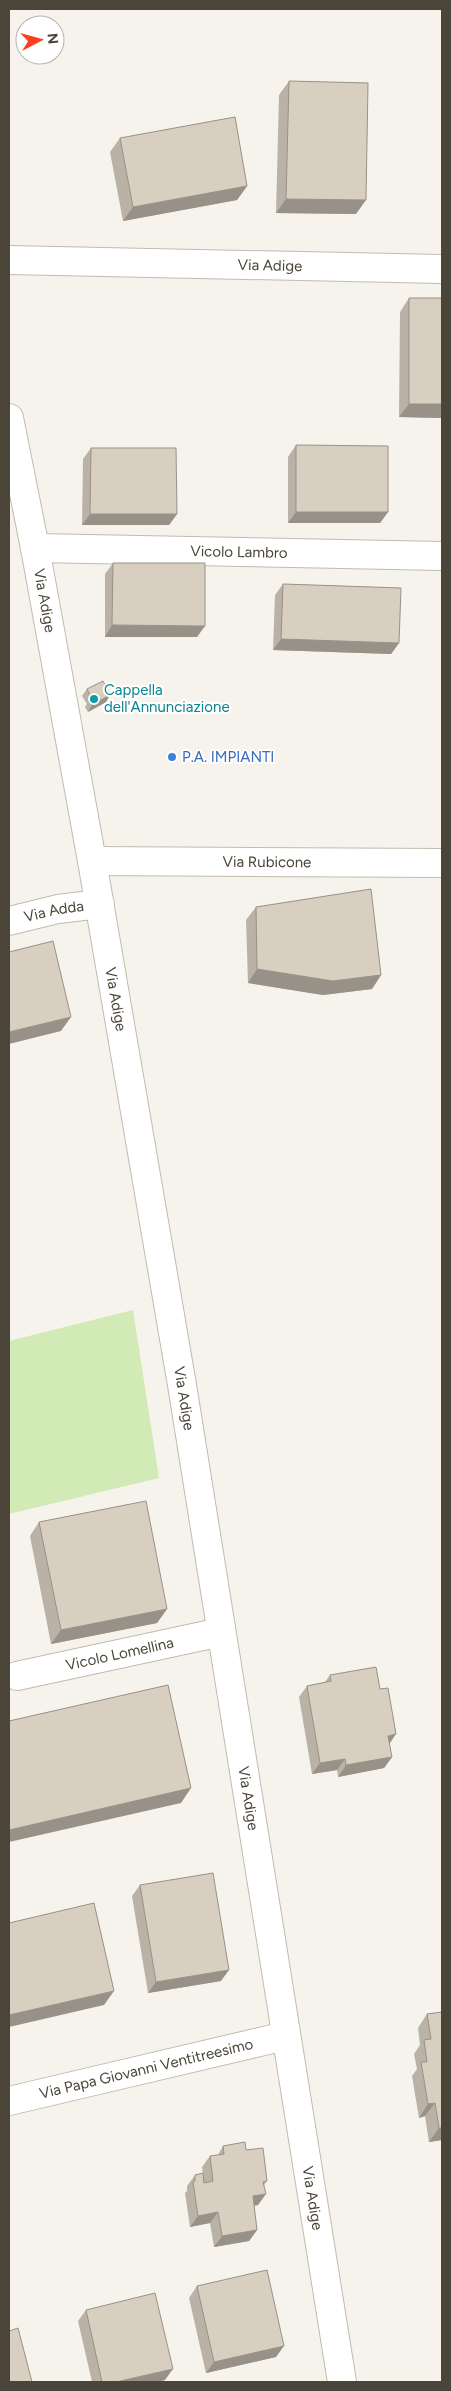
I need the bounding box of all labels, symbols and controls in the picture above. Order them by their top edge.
north arrow [15,15,65,65]
text: N [43,32,61,45]
street label: Via Adige [237,256,302,275]
street label: Vicolo Lambro [190,542,288,562]
street label: Via Adige [30,567,59,634]
place label: Cappella dell'Annunciazione [104,681,230,716]
marker: Cappella dell'Annunciazione [88,693,100,705]
place label: P.A. IMPIANTI [182,748,274,766]
marker: P.A. IMPIANTI [166,751,178,763]
street label: Via Rubicone [223,853,311,871]
street label: Via Adda [22,897,85,926]
street label: Via Adige [101,966,130,1033]
street label: Via Adige [170,1365,198,1432]
street label: Vicolo Lomellina [64,1633,175,1674]
street label: Via Adige [234,1765,262,1832]
street label: Via Papa Giovanni Ventitreesimo [38,2035,255,2103]
street label: Via Adige [298,2165,327,2232]

